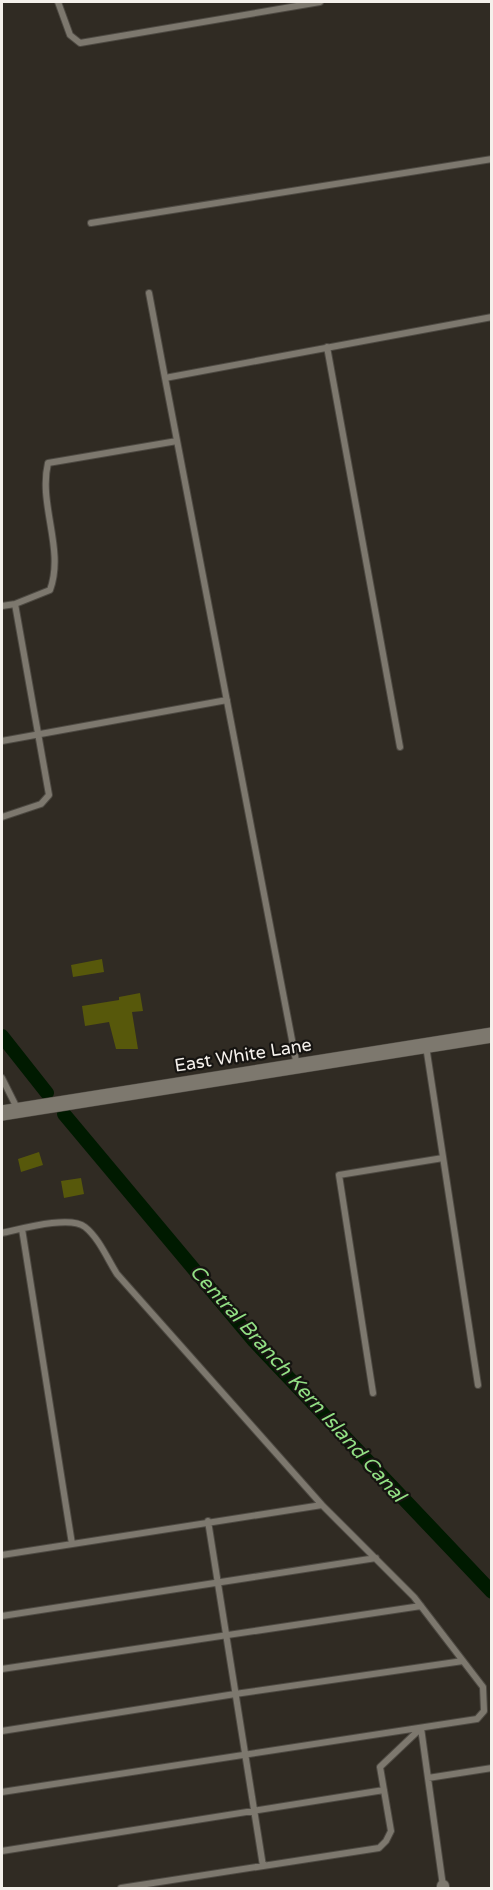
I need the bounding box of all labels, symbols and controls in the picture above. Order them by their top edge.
street label: East White Lane [173,1033,313,1077]
water label: Central Branch Kern Island Canal [184,1260,412,1509]

